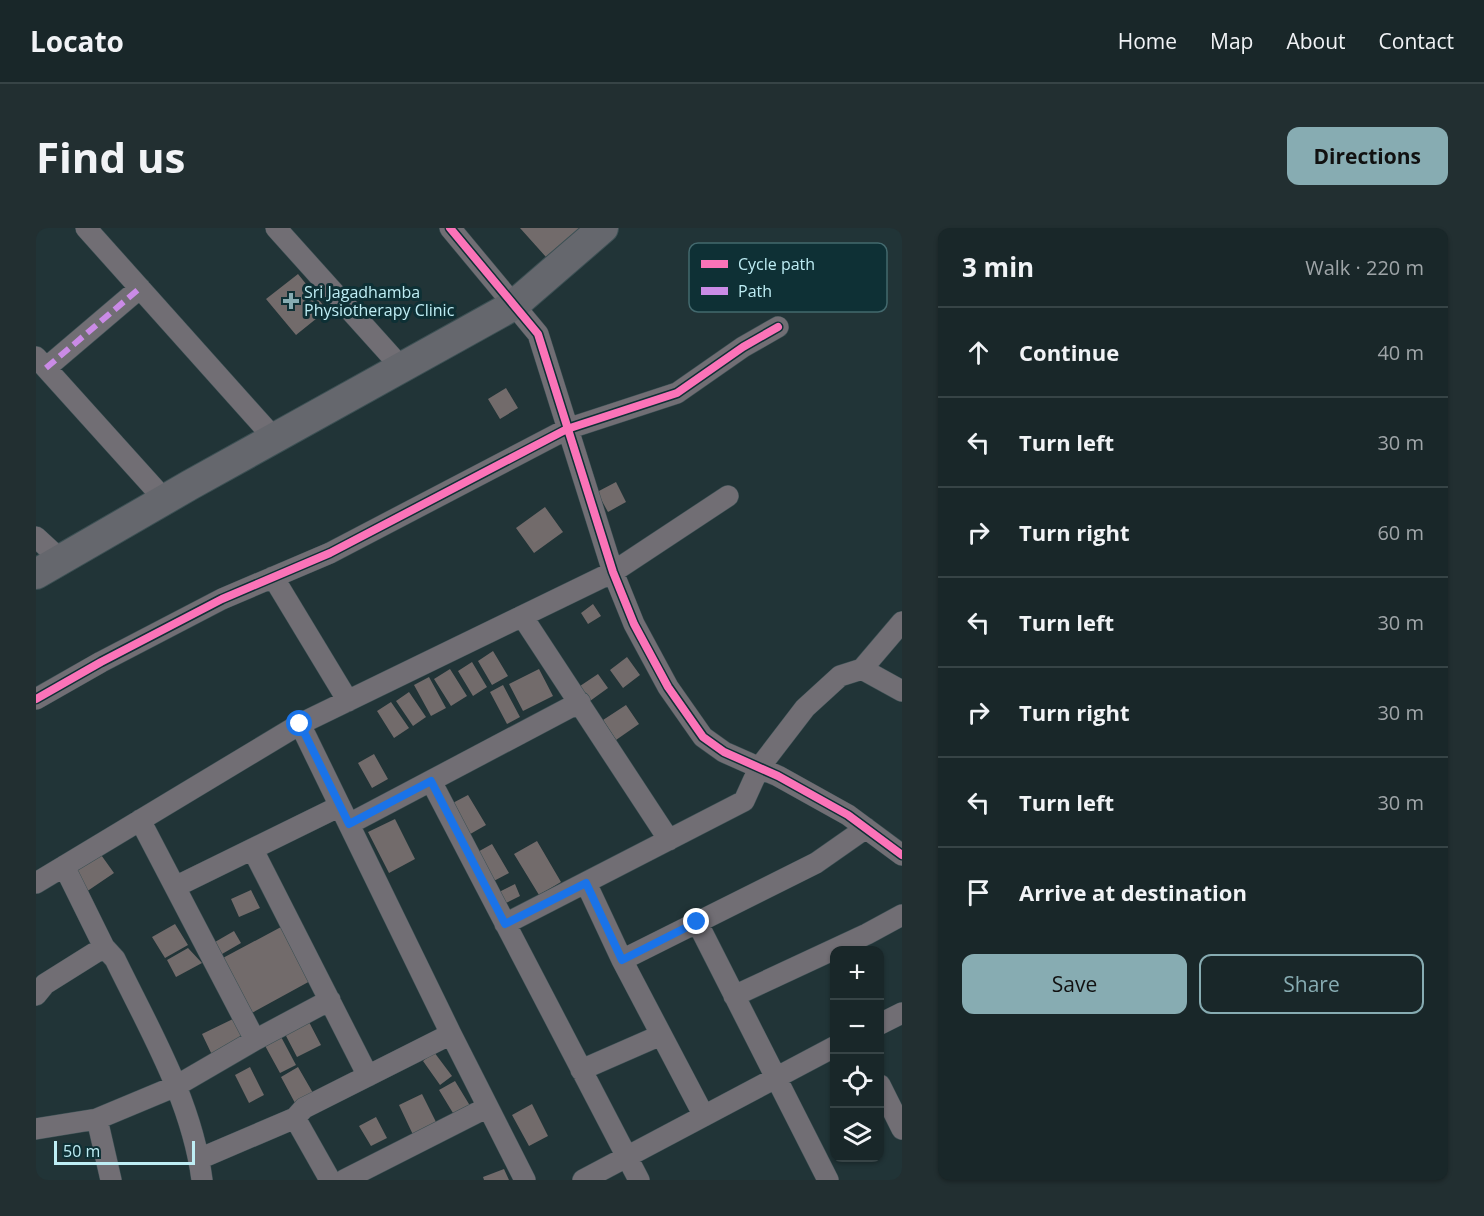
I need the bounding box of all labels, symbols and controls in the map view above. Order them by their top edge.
text: Locato [30,22,124,60]
text: Home [1118,27,1177,55]
text: Map [1210,27,1253,55]
text: About [1286,27,1346,55]
text: Contact [1379,27,1454,55]
button: Directions [1287,127,1448,185]
text: Find us [36,128,185,185]
legend [689,243,887,312]
text: 3 min [962,249,1034,285]
text: Cycle path [738,253,815,275]
text: Walk · 220 m [1305,254,1424,281]
text: Path [738,280,772,302]
place label: Sri Jagadhamba Physiotherapy Clinic [304,281,455,321]
marker: Sri Jagadhamba Physiotherapy Clinic [282,292,300,310]
icon: ahead [962,336,995,369]
text: Continue [1019,337,1119,367]
text: 40 m [1377,339,1424,366]
icon: left [962,426,995,459]
text: Turn left [1019,427,1114,457]
text: 30 m [1377,429,1424,456]
icon: right [962,516,995,549]
text: Turn right [1019,517,1130,547]
text: 60 m [1377,519,1424,546]
icon: left [962,606,995,639]
text: Turn left [1019,607,1114,637]
text: 30 m [1377,609,1424,636]
icon: right [962,696,995,729]
text: Turn right [1019,697,1130,727]
text: 30 m [1377,699,1424,726]
route start [286,710,312,736]
icon: left [962,786,995,819]
text: Turn left [1019,787,1114,817]
text: 30 m [1377,789,1424,816]
icon: arrive [962,876,995,909]
text: Arrive at destination [1019,877,1247,907]
route end [683,908,709,934]
map controls [830,946,884,1162]
button: + [830,946,884,1000]
button: Save [962,954,1187,1014]
button: Share [1199,954,1424,1014]
button: − [830,1000,884,1054]
button: locate [830,1054,884,1108]
button: layers [830,1108,884,1162]
scale bar [54,1138,195,1166]
text: 50 m [63,1140,100,1162]

